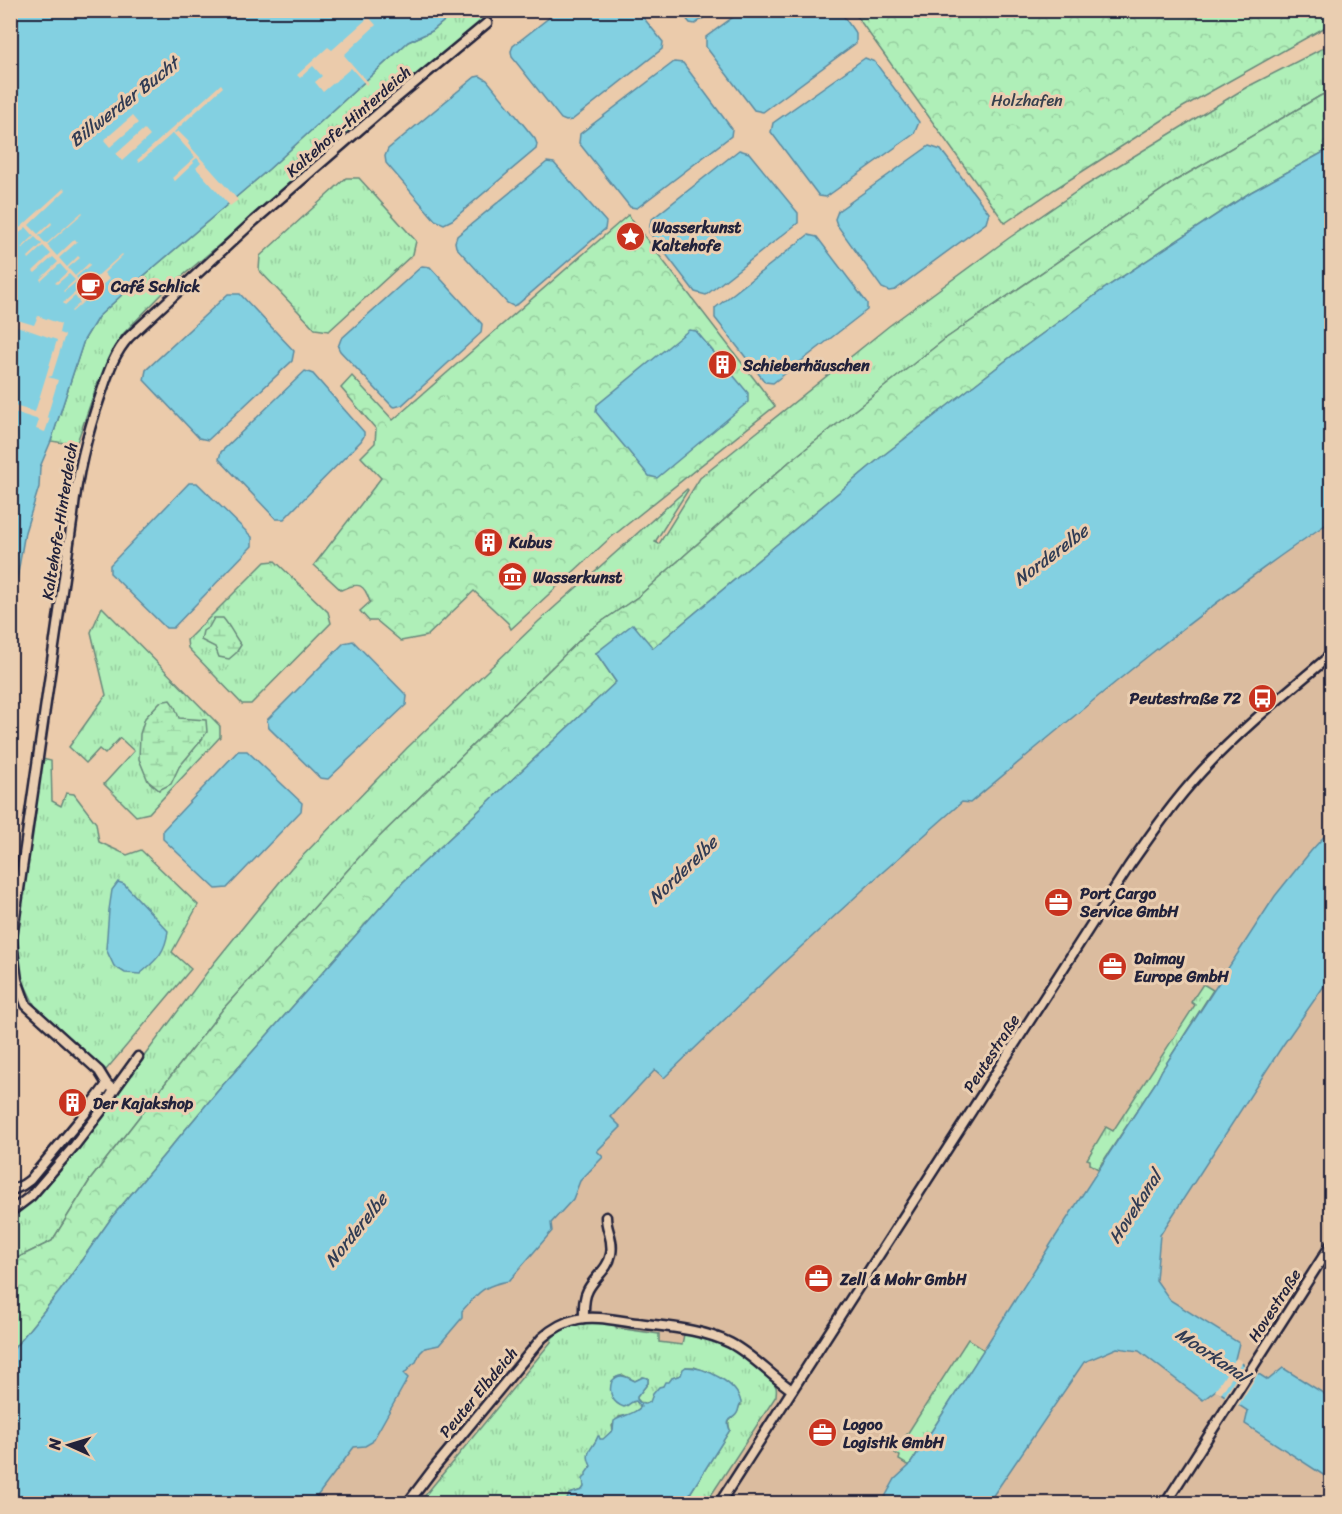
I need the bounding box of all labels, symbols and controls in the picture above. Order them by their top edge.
water label: Billwerder Bucht [62,47,188,155]
street label: Kaltehofe-Hinterdeich [279,58,418,185]
park label: Holzhafen [991,86,1063,115]
place label: Wasserkunst Kaltehofe [651,213,741,260]
place icon: Wasserkunst Kaltehofe [615,220,647,252]
cafe icon: Café Schlick [74,270,106,302]
place label: Café Schlick [110,272,201,301]
building icon: Schieberhäuschen [706,349,738,381]
place label: Schieberhäuschen [742,351,870,380]
street label: Kaltehofe-Hinterdeich [33,440,86,602]
water label: Norderelbe [1006,515,1097,594]
building icon: Kubus [472,526,504,558]
place label: Kubus [508,528,553,557]
museum icon: Wasserkunst [496,561,528,593]
place label: Wasserkunst [533,563,622,592]
bus stop icon: Peutestraße 72 [1246,682,1278,714]
place label: Peutestraße 72 [1130,684,1242,713]
water label: Norderelbe [640,827,727,912]
place label: Port Cargo Service GmbH [1079,879,1179,926]
office icon: Port Cargo Service GmbH [1043,886,1075,918]
place label: Daimay Europe GmbH [1134,944,1230,991]
office icon: Daimay Europe GmbH [1097,951,1129,983]
street label: Peutestraße [955,1008,1028,1098]
building icon: Der Kajakshop [56,1087,88,1119]
place label: Der Kajakshop [93,1089,194,1118]
water label: Hovekanal [1099,1161,1173,1250]
water label: Norderelbe [316,1184,397,1274]
office icon: Zell & Mohr GmbH [803,1263,835,1295]
street label: Hovestraße [1240,1263,1309,1348]
place label: Zell & Mohr GmbH [839,1265,968,1294]
water label: Moorkanal [1169,1319,1259,1394]
street label: Peuter Elbdeich [431,1340,525,1444]
place label: Logoo Logistik GmbH [843,1410,945,1457]
north arrow [39,1415,99,1475]
office icon: Logoo Logistik GmbH [806,1417,838,1449]
text: N [40,1437,69,1452]

